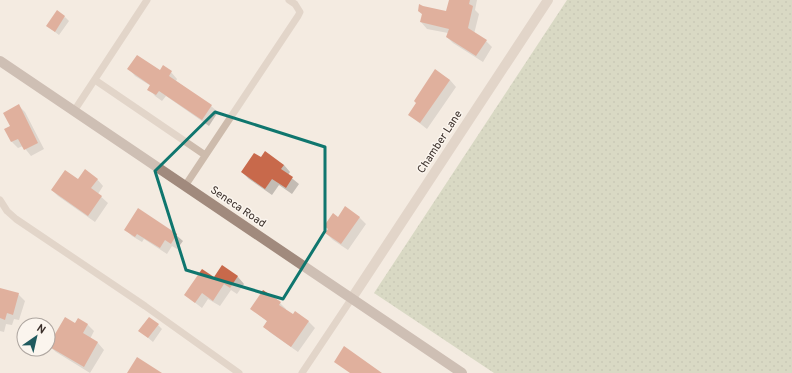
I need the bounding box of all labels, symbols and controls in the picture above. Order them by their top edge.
street label: Chamber Lane [414,108,466,176]
street label: Seneca Road [208,183,268,231]
north arrow [16,317,56,357]
text: N [34,322,48,338]

